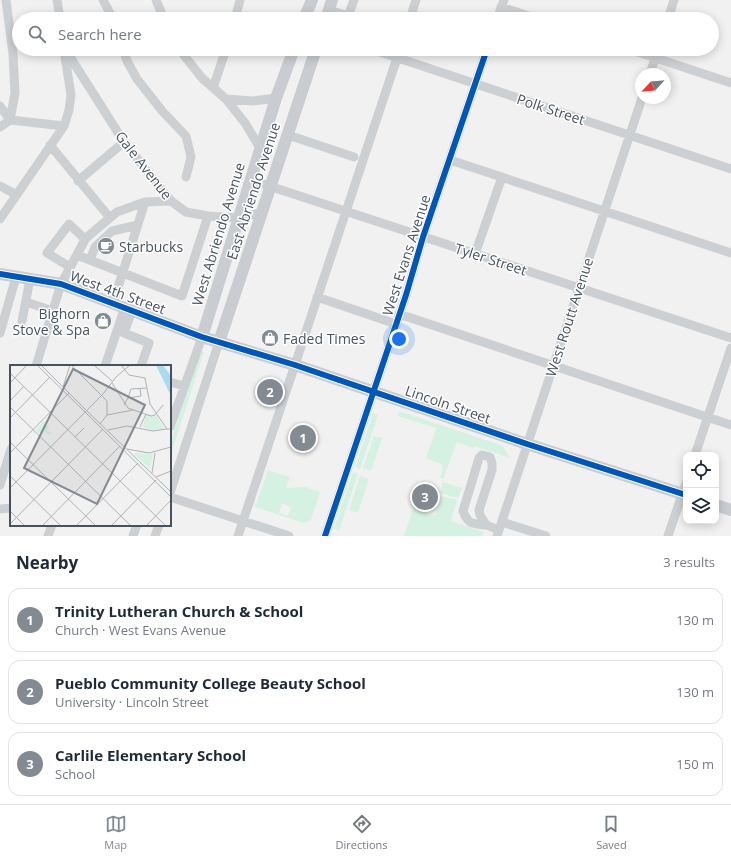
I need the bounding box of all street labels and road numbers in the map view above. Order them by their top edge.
street label: Polk Street [515,89,587,129]
street label: East Abriendo Avenue [222,120,284,262]
street label: Gale Avenue [111,127,177,203]
street label: West Abriendo Avenue [187,160,249,308]
street label: West Evans Avenue [377,192,435,318]
street label: Tyler Street [453,238,529,280]
street label: West Routt Avenue [541,255,597,379]
street label: West 4th Street [68,266,168,318]
street label: Lincoln Street [403,380,493,428]

